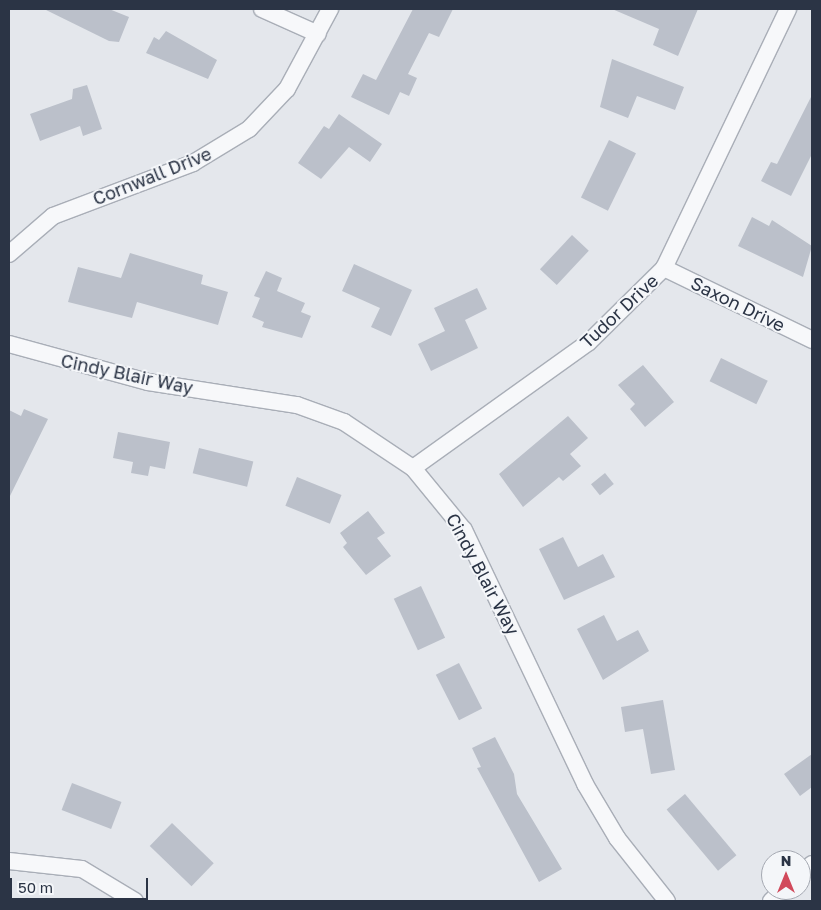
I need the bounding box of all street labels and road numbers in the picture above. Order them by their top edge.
street label: Cornwall Drive [90,142,214,210]
street label: Tudor Drive [576,270,662,352]
street label: Saxon Drive [687,272,789,336]
street label: Cindy Blair Way [59,349,195,399]
street label: Cindy Blair Way [442,510,524,638]

